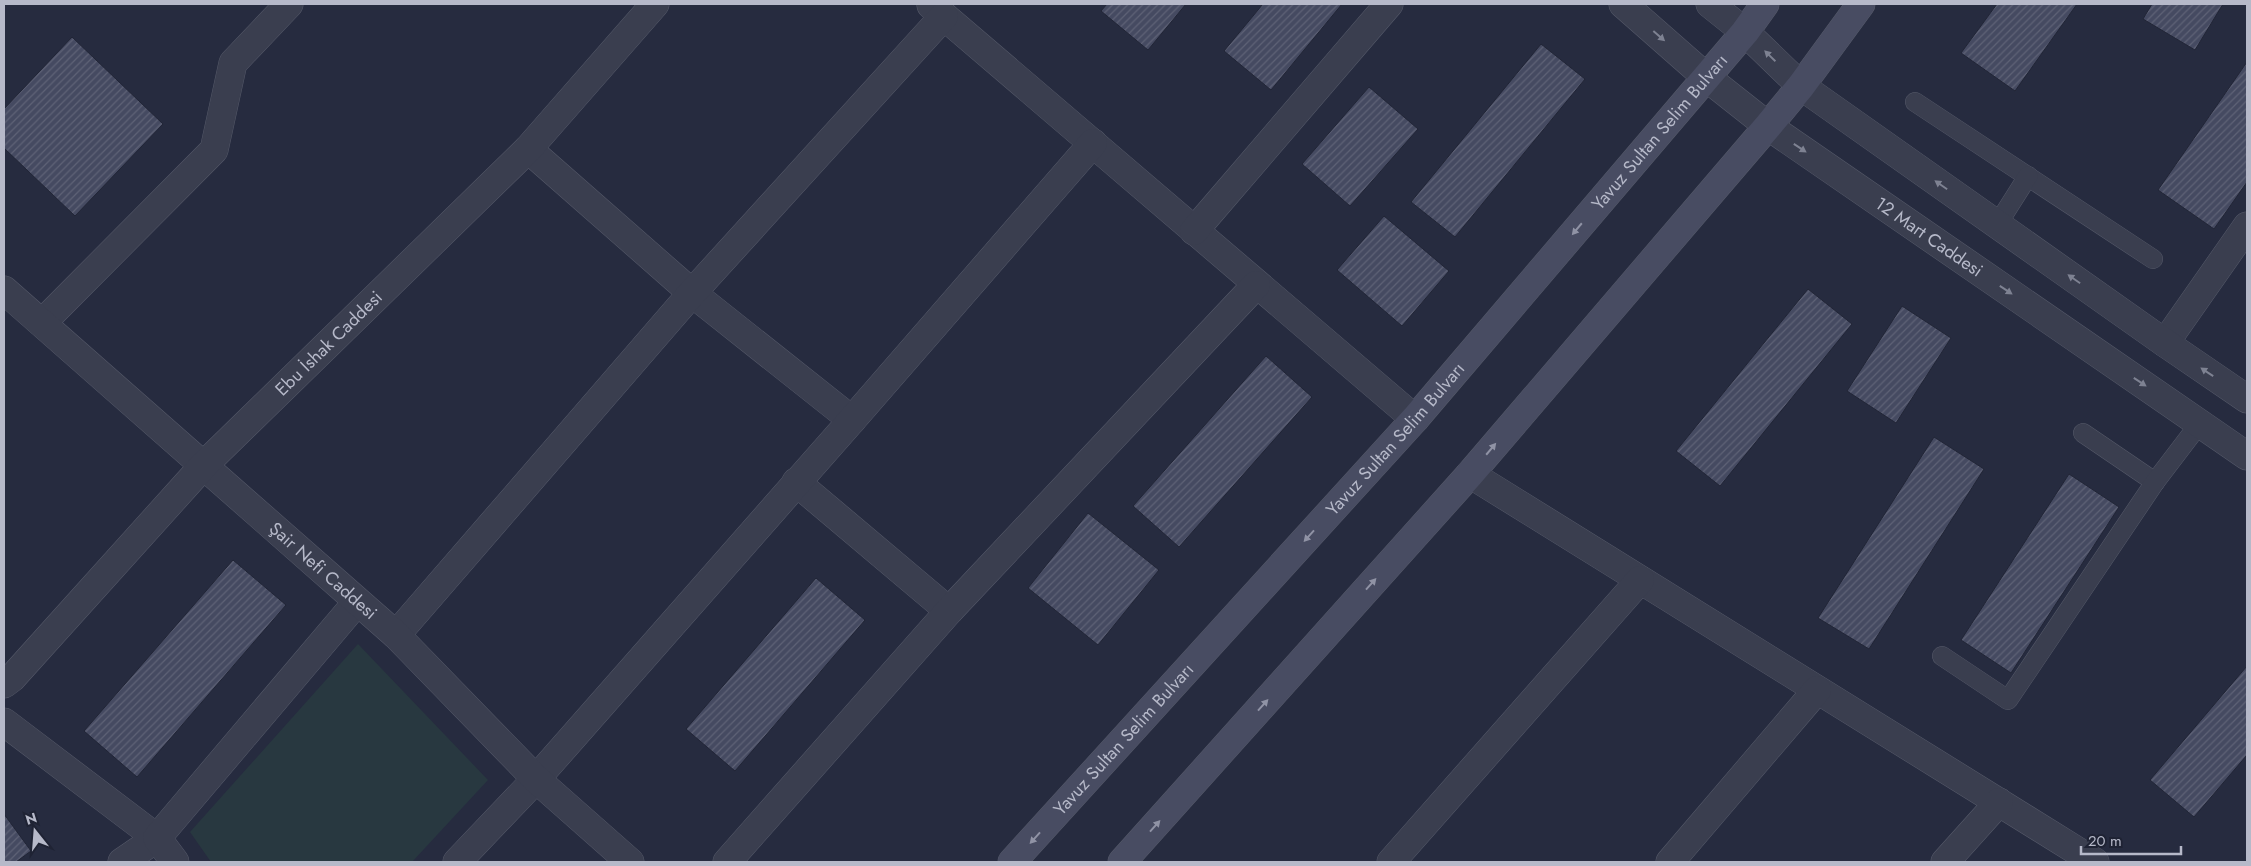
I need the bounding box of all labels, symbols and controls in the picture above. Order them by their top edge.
one-way arrow [1653,30,1665,42]
street label: Yavuz Sultan Selim Bulvarı [1586,48,1734,216]
one-way arrow [1764,50,1776,62]
one-way arrow [1793,143,1807,153]
one-way arrow [1934,180,1948,190]
street label: 12 Mart Caddesi [1870,191,1988,283]
one-way arrow [1572,223,1583,235]
one-way arrow [2067,274,2080,284]
street label: Ebu İshak Caddesi [269,285,388,402]
one-way arrow [1999,285,2013,295]
street label: Yavuz Sultan Selim Bulvarı [1320,357,1471,522]
one-way arrow [2200,367,2214,377]
one-way arrow [2133,377,2147,387]
one-way arrow [1485,443,1496,456]
street label: Şair Nefi Caddesi [263,516,383,626]
one-way arrow [1303,529,1315,541]
one-way arrow [1366,577,1377,590]
street label: Yavuz Sultan Selim Bulvarı [1048,657,1200,821]
one-way arrow [1257,699,1269,711]
north arrow [10,806,60,856]
text: N [23,807,39,830]
one-way arrow [1149,819,1160,832]
scale bar [2081,824,2181,856]
text: 20 m [2088,830,2122,852]
one-way arrow [1029,831,1041,843]

